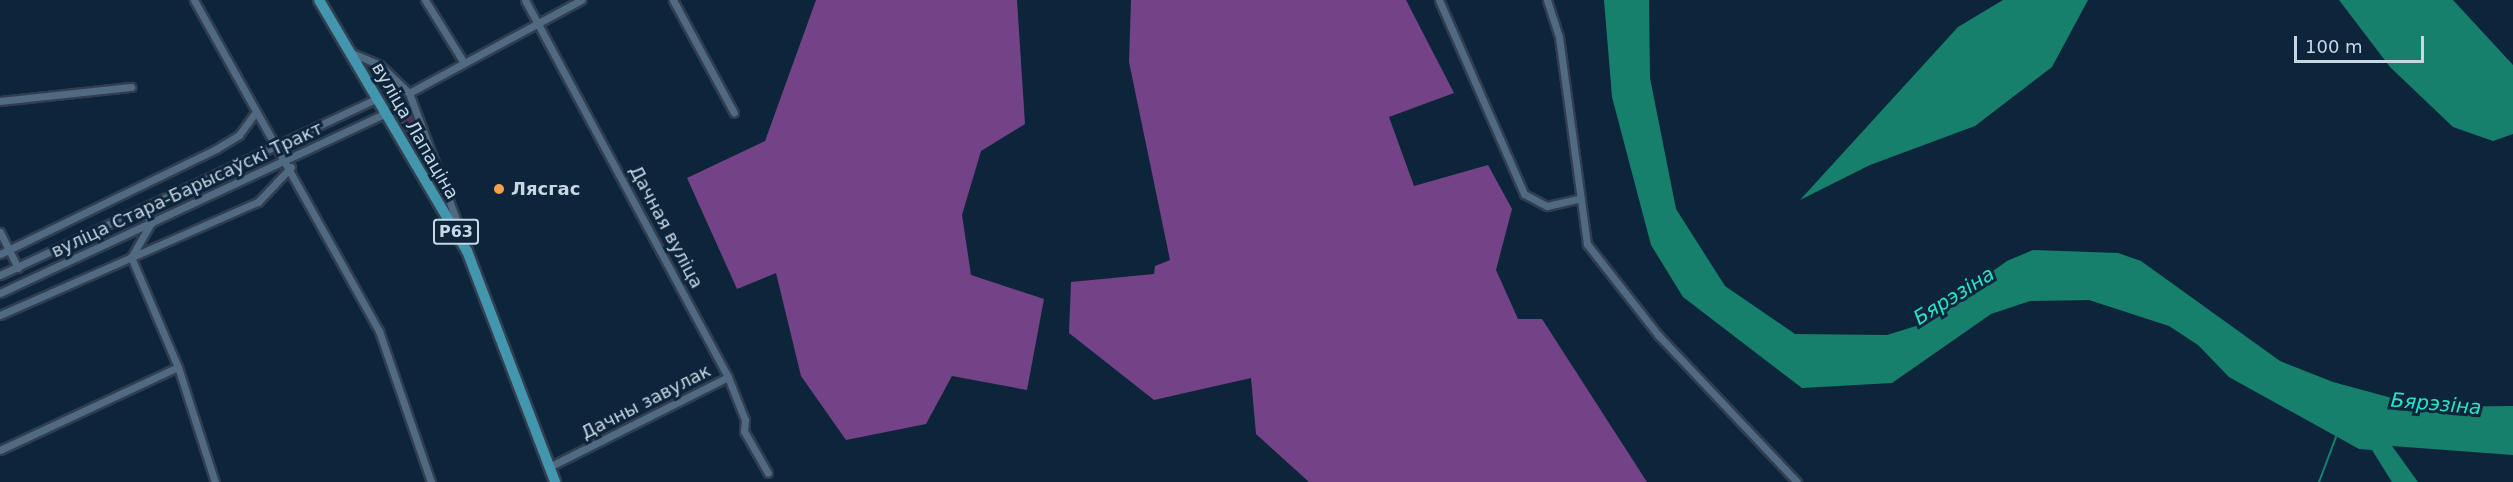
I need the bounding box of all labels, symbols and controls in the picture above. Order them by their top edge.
scale bar [2297,24,2428,62]
text: 100 m [2305,36,2363,57]
street label: вуліца Лапаціна [367,59,463,203]
street label: вуліца Стара-Барысаўскі Тракт [48,118,326,262]
street label: Дачная вуліца [625,162,707,292]
place label: Лясгас [511,178,580,200]
marker: Лясгас [492,182,506,196]
road number: Р63 [432,219,480,245]
water label: Бярэзіна [1909,262,1999,330]
street label: Дачны завулак [578,360,714,444]
water label: Бярэзіна [2390,388,2482,420]

